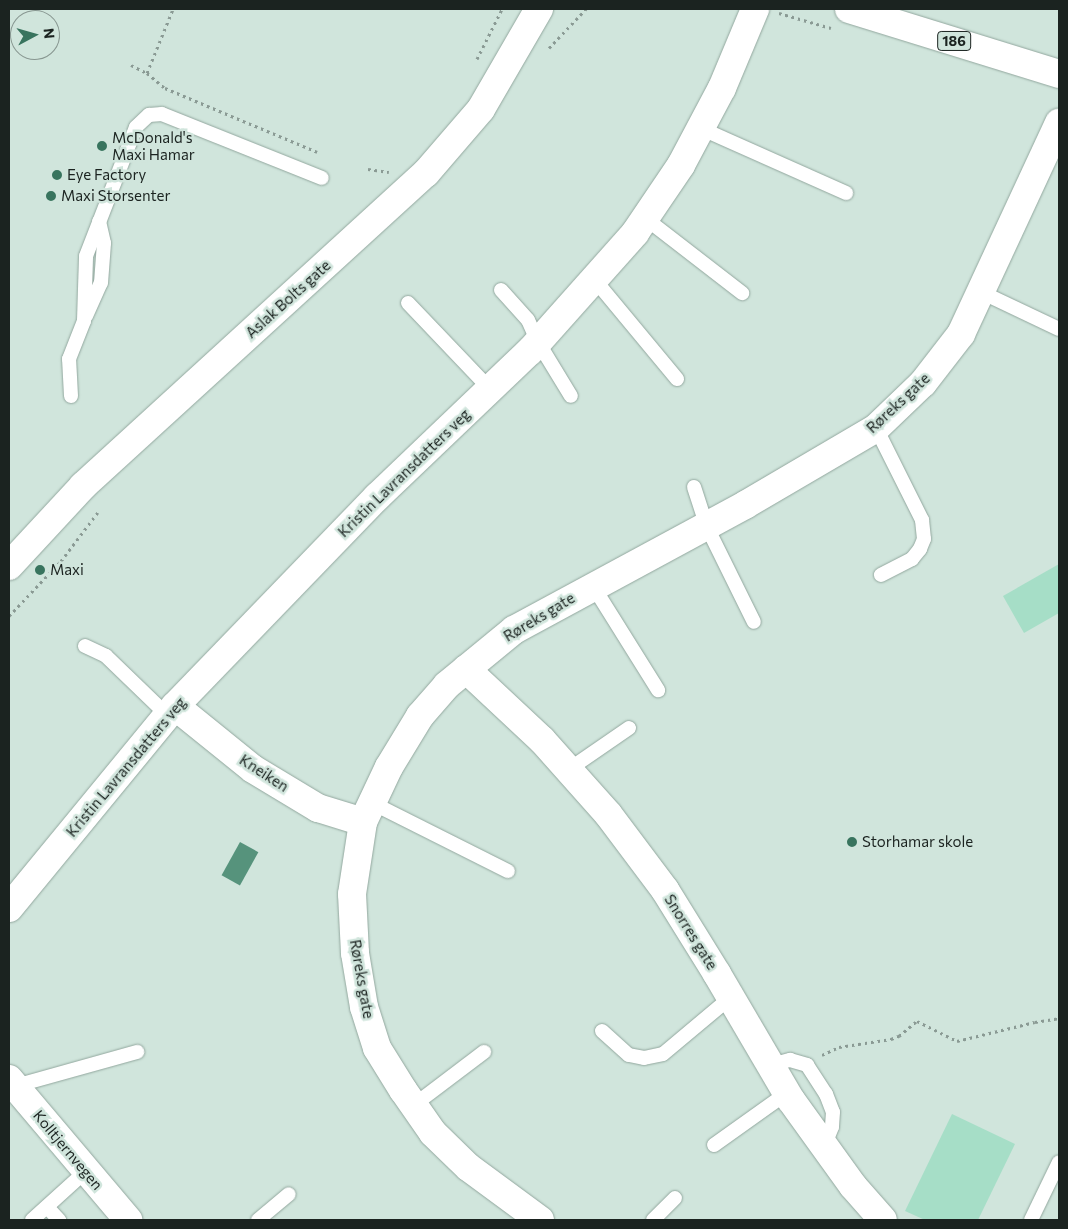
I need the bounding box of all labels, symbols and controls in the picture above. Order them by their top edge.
north arrow [10,10,60,60]
text: N [40,27,58,40]
road number: 186 [936,29,972,52]
place label: McDonald's Maxi Hamar [112,128,195,163]
marker: McDonald's Maxi Hamar [96,140,108,152]
place label: Eye Factory [67,166,146,184]
marker: Eye Factory [51,169,63,181]
place label: Maxi Storsenter [61,187,170,205]
marker: Maxi Storsenter [45,190,57,202]
street label: Aslak Bolts gate [242,256,334,342]
street label: Røreks gate [863,369,933,437]
street label: Kristin Lavransdatters veg [334,405,474,541]
place label: Maxi [50,561,84,579]
marker: Maxi [34,564,46,576]
street label: Røreks gate [500,589,578,645]
street label: Kristin Lavransdatters veg [62,694,190,840]
street label: Kneiken [236,751,292,795]
place label: Storhamar skole [862,833,973,851]
marker: Storhamar skole [846,836,858,848]
street label: Snorres gate [661,891,721,973]
street label: Røreks gate [346,938,378,1020]
street label: Kolltjernvegen [30,1107,106,1193]

